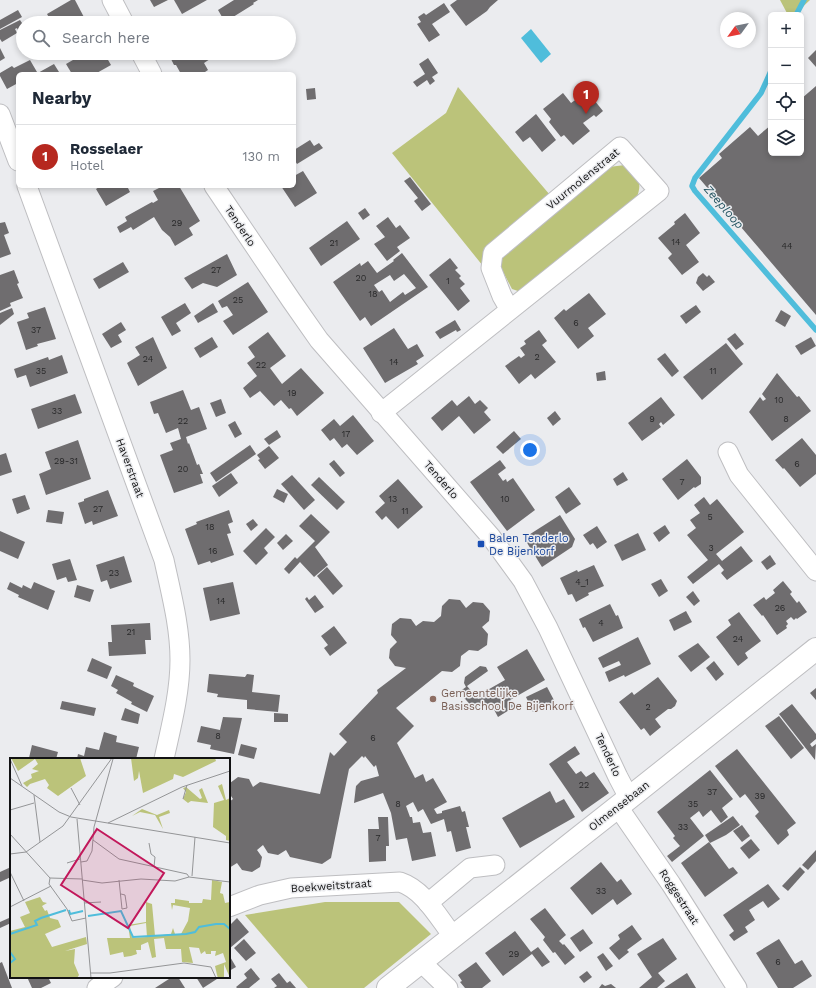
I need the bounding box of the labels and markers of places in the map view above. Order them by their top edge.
pin: 1 [573,81,599,114]
place label: Balen Tenderlo De Bijenkorf [489,532,569,558]
marker: Balen Tenderlo De Bijenkorf [476,539,486,549]
place label: Gemeentelijke Basisschool De Bijenkorf [441,687,574,713]
marker: Gemeentelijke Basisschool De Bijenkorf [428,694,438,704]

